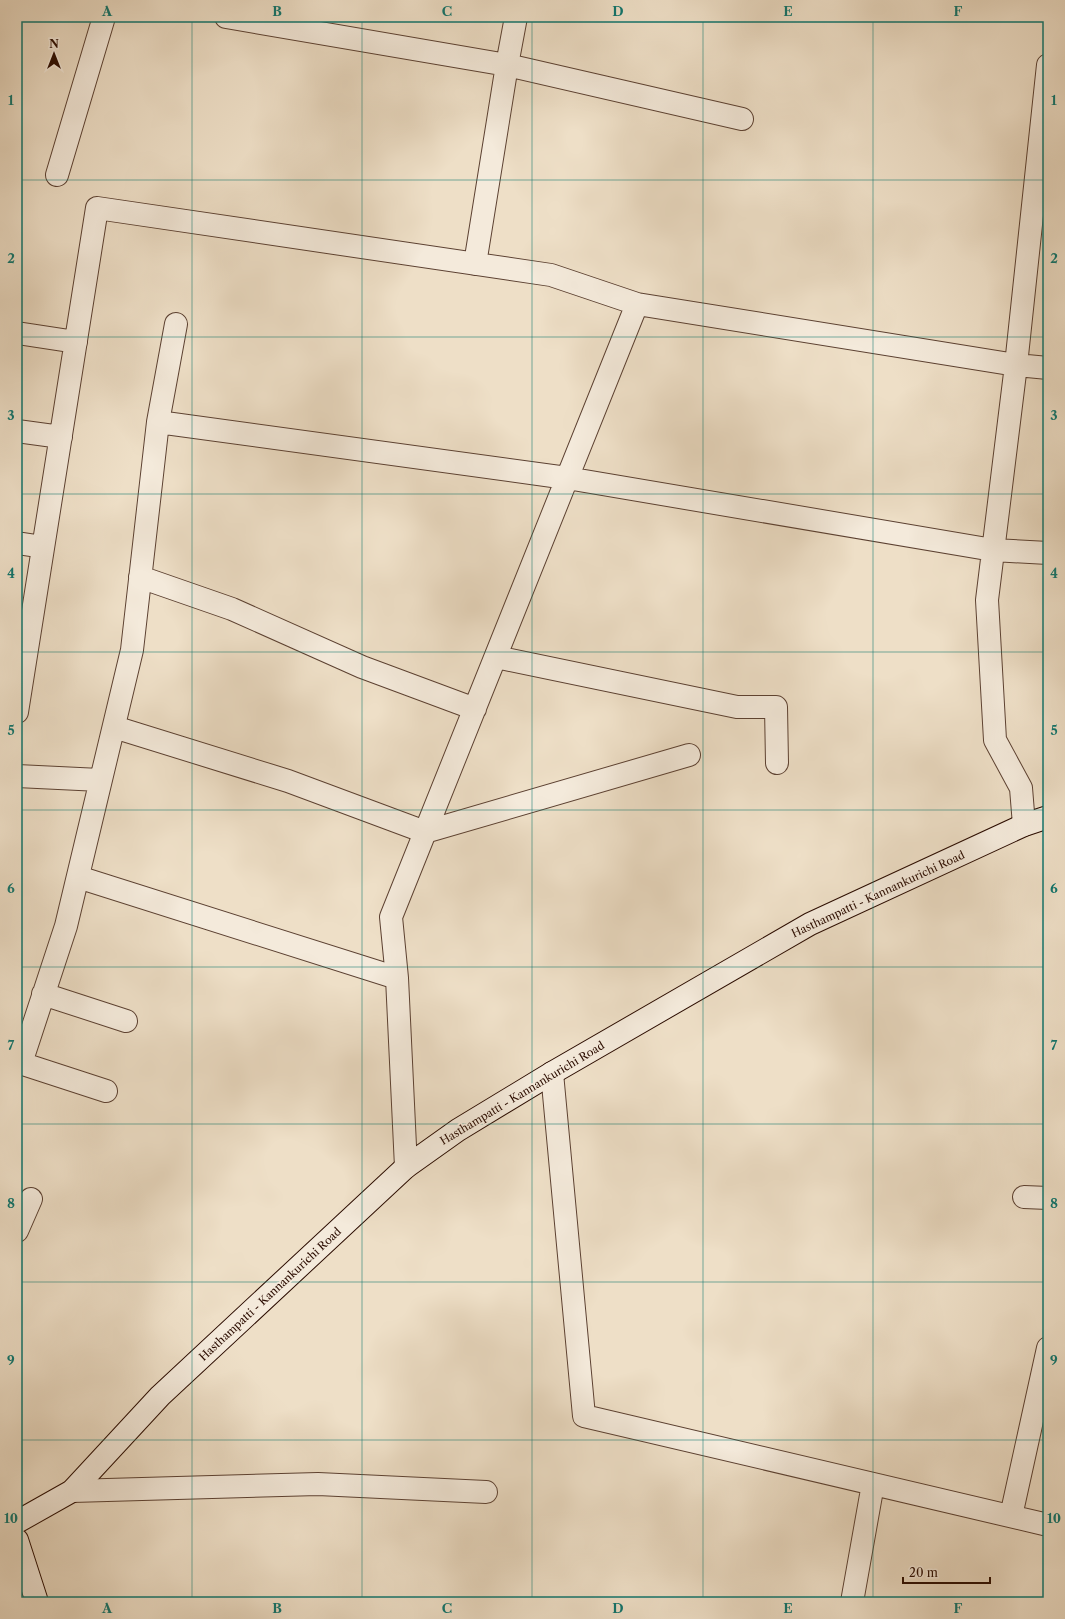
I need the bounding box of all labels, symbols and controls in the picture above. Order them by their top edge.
text: A [101,3,113,19]
text: B [272,3,282,19]
text: C [442,3,452,19]
text: D [612,3,624,19]
text: E [783,3,793,19]
text: F [954,3,963,19]
north arrow [34,34,74,74]
text: N [49,37,59,51]
text: 1 [8,92,14,108]
text: 1 [1051,92,1057,108]
text: 2 [7,250,15,266]
text: 2 [1050,250,1058,266]
text: 3 [7,407,15,423]
text: 3 [1050,407,1058,423]
text: 4 [7,565,15,581]
text: 4 [1050,565,1058,581]
text: 5 [7,722,15,738]
text: 5 [1050,722,1058,738]
street label: Hasthampatti - Kannankurichi Road [789,848,967,940]
text: 6 [7,880,15,896]
text: 6 [1050,880,1058,896]
text: 7 [8,1037,15,1053]
text: 7 [1051,1037,1058,1053]
street label: Hasthampatti - Kannankurichi Road [437,1038,607,1148]
text: 8 [7,1195,15,1211]
text: 8 [1050,1195,1058,1211]
street label: Hasthampatti - Kannankurichi Road [196,1224,344,1364]
text: 9 [7,1352,15,1368]
text: 9 [1050,1352,1058,1368]
text: 10 [4,1510,18,1526]
text: 10 [1047,1510,1061,1526]
scale bar [903,1559,990,1585]
text: 20 m [909,1565,938,1580]
text: A [101,1600,113,1616]
text: B [272,1600,282,1616]
text: C [442,1600,452,1616]
text: D [612,1600,624,1616]
text: E [783,1600,793,1616]
text: F [954,1600,963,1616]

